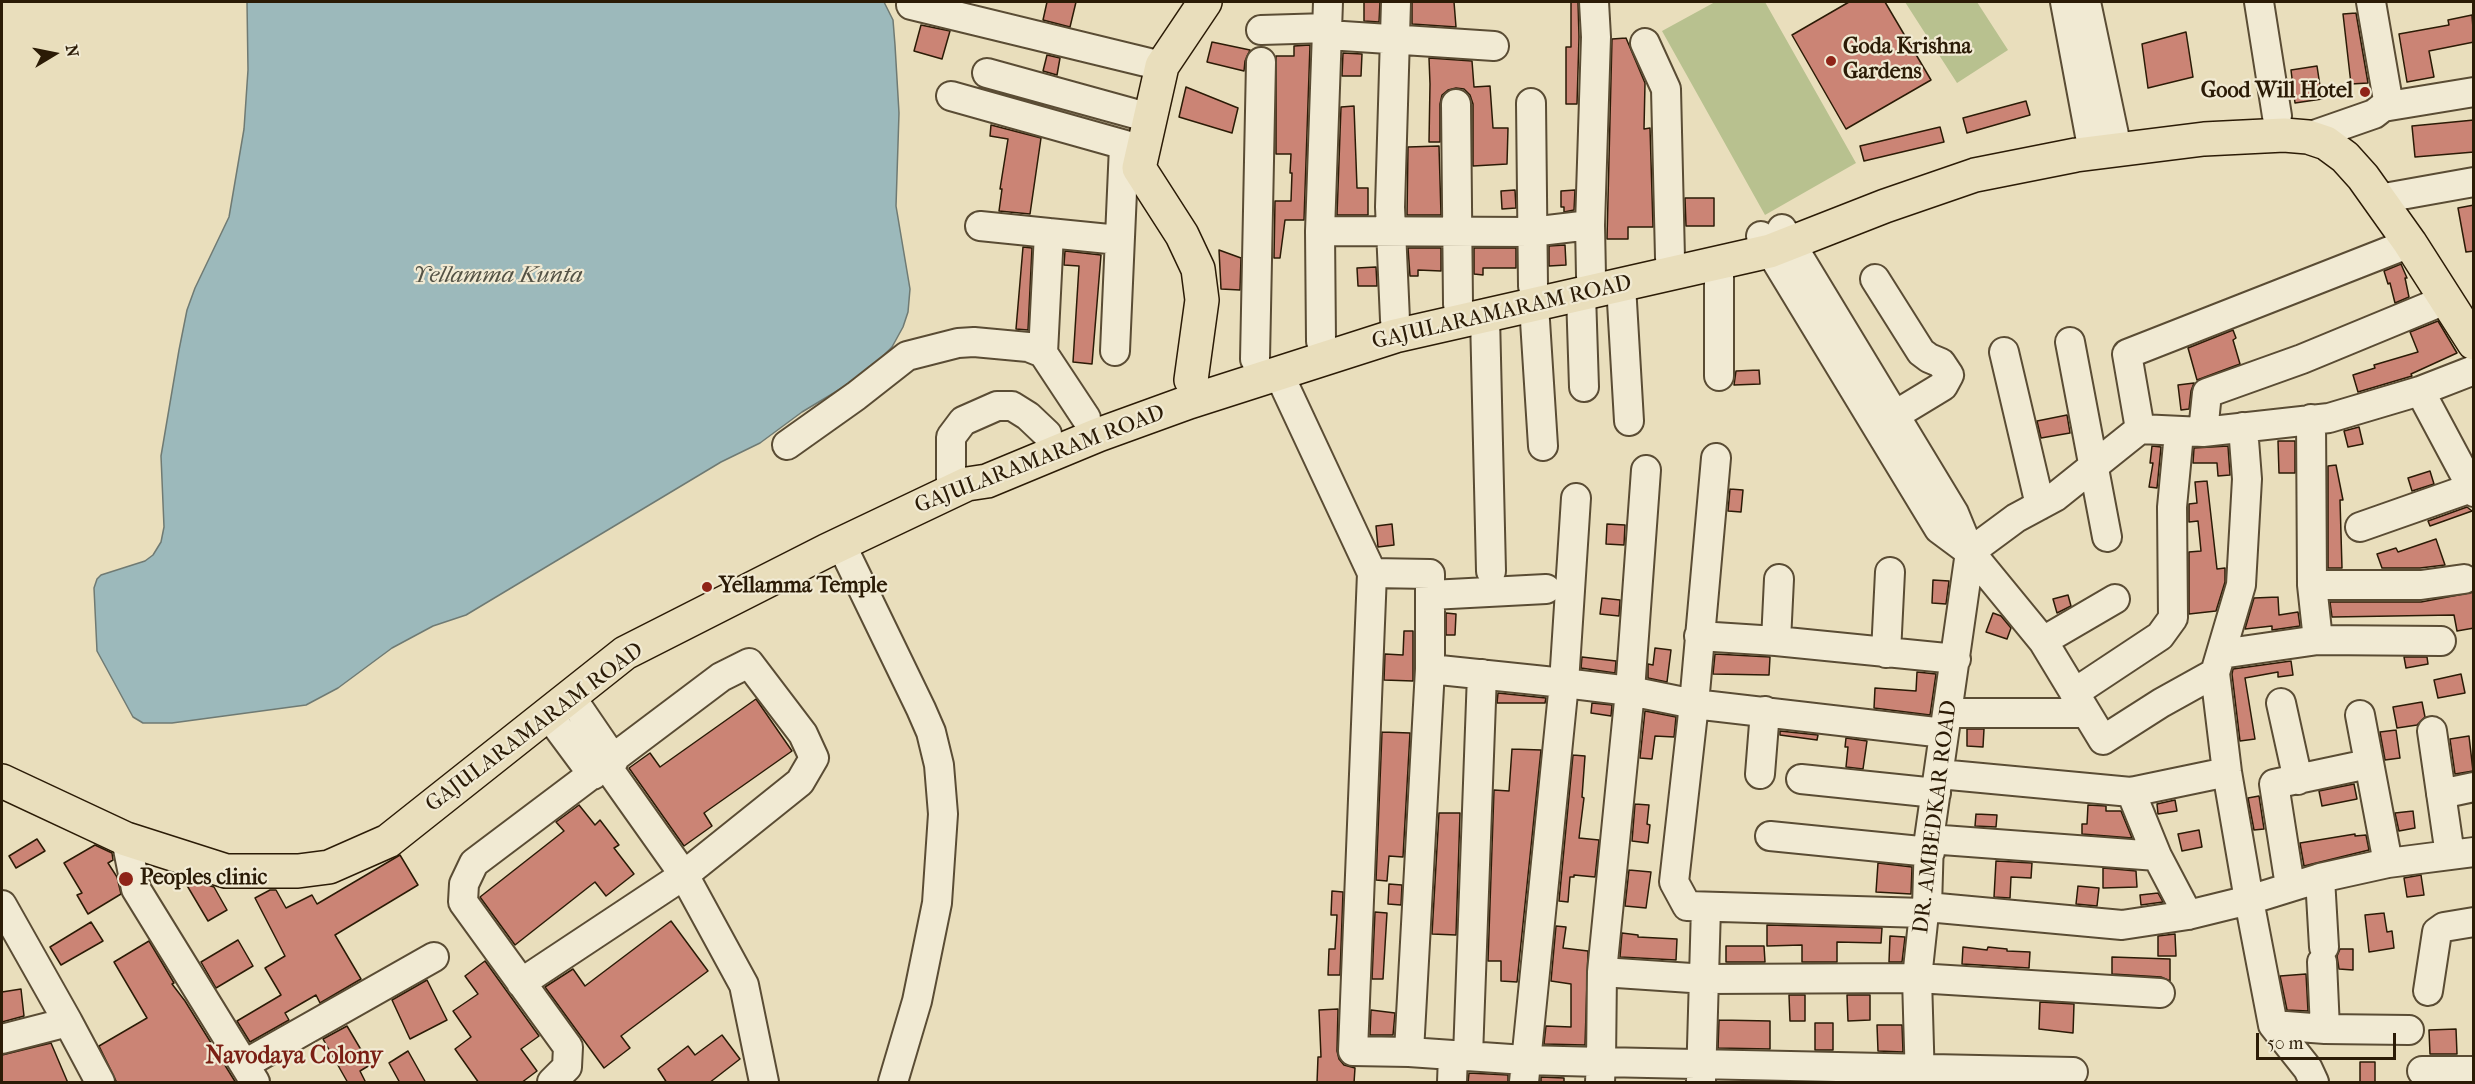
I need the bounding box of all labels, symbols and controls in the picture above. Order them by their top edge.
north arrow [24,24,84,84]
place label: Goda Krishna Gardens [1843,35,1972,86]
text: N [62,43,83,58]
marker: Goda Krishna Gardens [1824,54,1838,68]
place label: Good Will Hotel [2201,79,2353,105]
marker: Good Will Hotel [2358,85,2372,99]
water label: Yellamma Kunta [413,262,583,290]
street label: GAJULARAMARAM ROAD [1370,270,1634,356]
street label: GAJULARAMARAM ROAD [911,400,1169,520]
place label: Yellamma Temple [719,574,887,600]
marker: Yellamma Temple [700,580,714,594]
street label: GAJULARAMARAM ROAD [421,638,649,818]
street label: DR. AMBEDKAR ROAD [1909,699,1963,935]
place label: Peoples clinic [140,866,267,892]
marker: Peoples clinic [117,870,135,888]
scale bar [2259,1021,2398,1059]
text: 50 m [2267,1033,2303,1054]
district label: Navodaya Colony [205,1043,383,1071]

